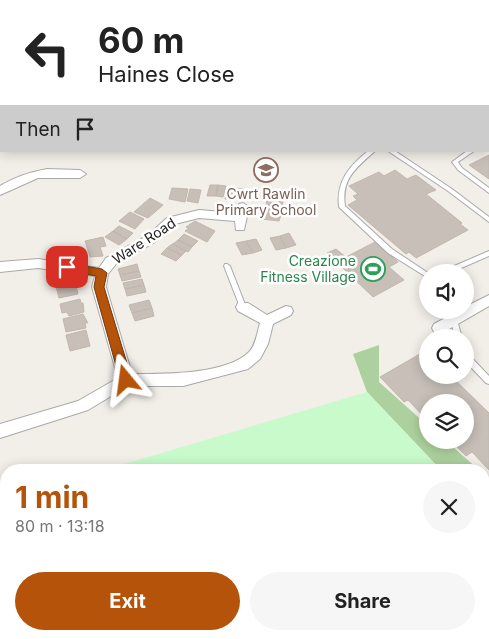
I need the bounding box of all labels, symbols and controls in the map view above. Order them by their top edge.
text: 60 m [98,19,185,61]
icon: left [15,20,80,85]
text: Haines Close [98,61,235,87]
icon: arrive [71,115,99,143]
text: Then [15,118,61,141]
school or university icon: Cwrt Rawlin Primary School [253,157,279,183]
place label: Cwrt Rawlin Primary School [216,185,316,218]
street label: Ware Road [109,214,178,267]
pin [46,246,88,288]
place label: Creazione Fitness Village [260,252,356,285]
icon: arrive [53,253,81,281]
sports icon: Creazione Fitness Village [360,256,386,282]
map controls [419,264,474,449]
button: sound [419,264,474,319]
button: search [419,329,474,384]
position arrow [99,353,151,405]
button: layers [419,394,474,449]
text: 1 min [15,479,89,515]
button: close [423,481,475,533]
text: 80 m · 13:18 [15,516,105,536]
button: Exit [15,572,240,630]
button: Share [250,572,475,630]

